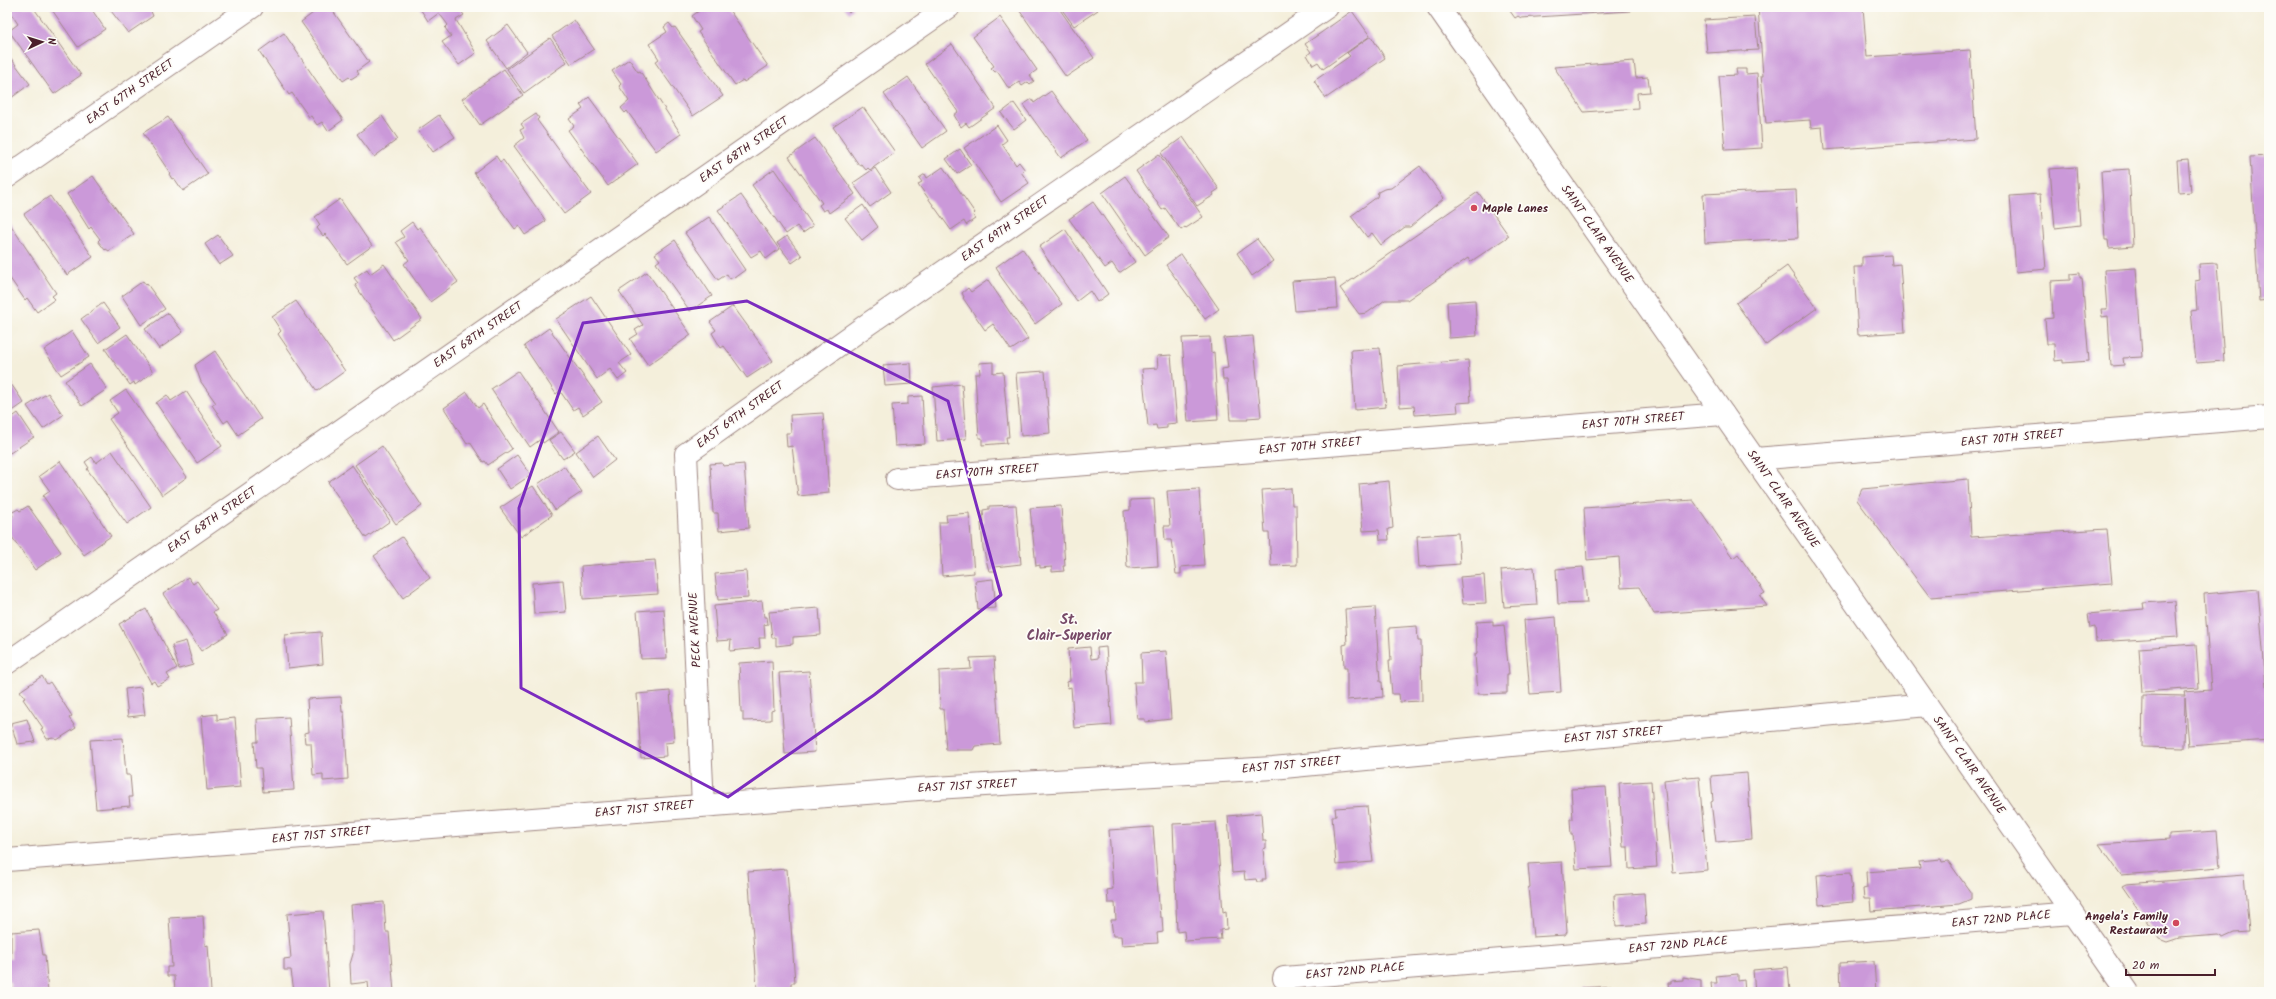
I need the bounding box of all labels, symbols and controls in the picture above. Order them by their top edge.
north arrow [22,22,62,62]
text: N [42,37,60,46]
street label: EAST 67TH STREET [82,54,179,130]
street label: EAST 68TH STREET [695,111,794,188]
street label: SAINT CLAIR AVENUE [1556,181,1639,288]
street label: EAST 69TH STREET [957,190,1054,267]
place label: Maple Lanes [1482,199,1548,218]
marker: Maple Lanes [1469,203,1479,213]
street label: EAST 68TH STREET [429,296,528,373]
street label: EAST 69TH STREET [692,376,789,453]
street label: EAST 70TH STREET [1581,407,1687,435]
street label: EAST 70TH STREET [1960,424,2066,452]
street label: EAST 70TH STREET [1258,432,1364,460]
street label: SAINT CLAIR AVENUE [1742,446,1825,553]
street label: EAST 70TH STREET [935,459,1041,485]
street label: EAST 68TH STREET [163,481,262,558]
street label: PECK AVENUE [683,591,706,668]
district label: St. Clair-Superior [1027,609,1112,647]
street label: SAINT CLAIR AVENUE [1928,712,2011,819]
street label: EAST 71ST STREET [1563,721,1665,749]
street label: EAST 71ST STREET [1241,751,1343,779]
street label: EAST 71ST STREET [917,774,1019,798]
street label: EAST 71ST STREET [594,795,696,823]
street label: EAST 71ST STREET [271,821,373,849]
street label: EAST 72ND PLACE [1951,905,2052,933]
place label: Angela's Family Restaurant [2085,907,2169,940]
marker: Angela's Family Restaurant [2171,918,2181,928]
street label: EAST 72ND PLACE [1628,931,1729,959]
scale bar [2126,951,2215,977]
text: 20 m [2132,956,2160,975]
street label: EAST 72ND PLACE [1305,957,1406,985]

